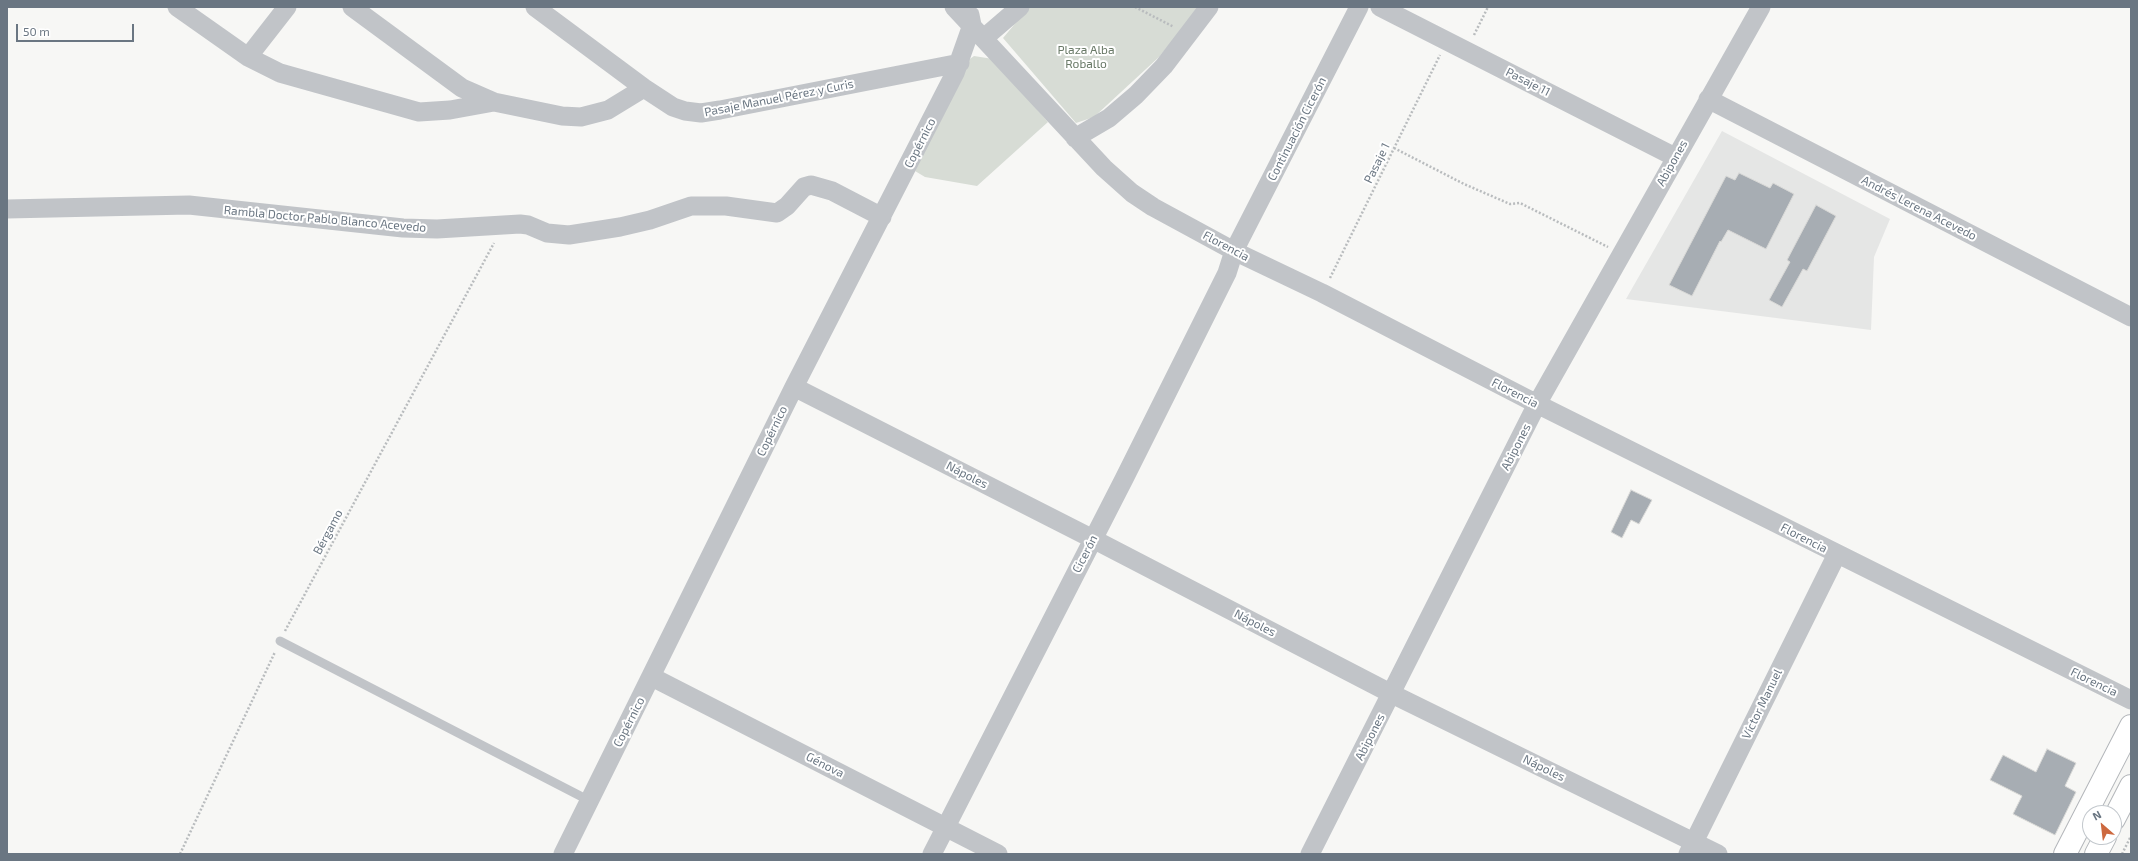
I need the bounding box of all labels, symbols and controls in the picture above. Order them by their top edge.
scale bar [18,16,136,42]
text: 50 m [23,24,50,38]
park label: Plaza Alba Roballo [1057,43,1115,71]
street label: Pasaje 11 [1503,65,1553,99]
street label: Continuación Cicerón [1265,75,1329,183]
street label: Pasaje Manuel Pérez y Curis [703,76,855,120]
street label: Copérnico [901,115,939,171]
street label: Abipones [1653,137,1691,189]
street label: Pasaje 1 [1361,140,1393,186]
street label: Andrés Lerena Acevedo [1859,173,1979,243]
street label: Rambla Doctor Pablo Blanco Acevedo [223,203,427,235]
street label: Florencia [1200,228,1252,264]
street label: Florencia [1489,375,1541,411]
street label: Copérnico [754,403,790,459]
street label: Abipones [1498,421,1534,473]
street label: Nápoles [944,458,990,492]
street label: Bérgamo [310,507,346,557]
street label: Florencia [1778,520,1830,556]
street label: Cicerón [1069,533,1101,575]
street label: Nápoles [1232,606,1278,640]
street label: Florencia [2068,664,2120,700]
street label: Víctor Manuel [1739,667,1785,741]
street label: Copérnico [610,694,648,750]
street label: Abipones [1352,711,1388,763]
street label: Génova [804,749,846,781]
street label: Nápoles [1521,752,1567,784]
north arrow [2082,805,2122,845]
text: N [2090,807,2103,822]

